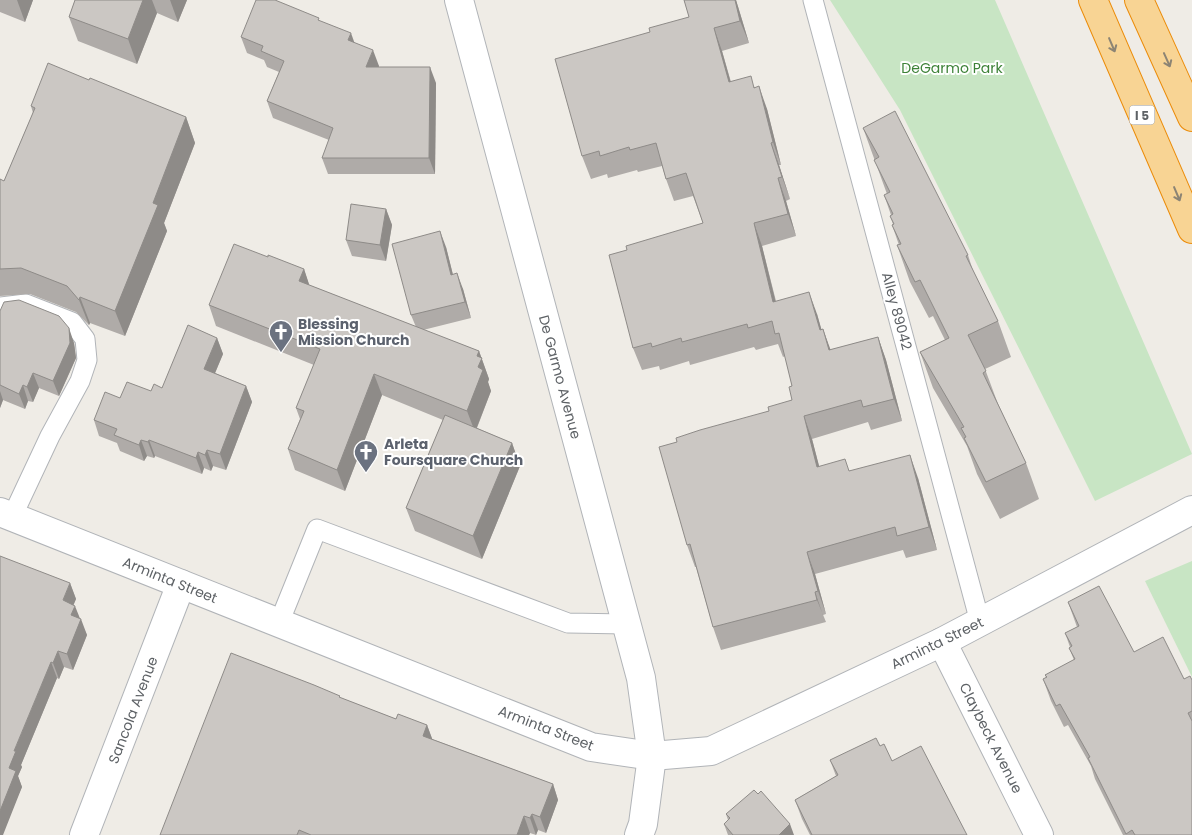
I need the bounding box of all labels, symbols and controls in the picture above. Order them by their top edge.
one-way arrow [1108,37,1118,52]
one-way arrow [1162,52,1172,67]
park label: DeGarmo Park [901,58,1003,78]
road number: I 5 [1130,106,1154,124]
one-way arrow [1172,186,1182,201]
street label: Alley 89042 [877,270,917,352]
street label: De Garmo Avenue [534,313,586,442]
place label: Blessing Mission Church [298,314,410,350]
church icon: Blessing Mission Church [268,319,294,353]
place label: Arleta Foursquare Church [384,434,523,470]
church icon: Arleta Foursquare Church [353,439,379,473]
street label: Arminta Street [120,552,220,608]
street label: Arminta Street [887,612,987,674]
street label: Sancola Avenue [103,653,163,766]
street label: Claybeck Avenue [954,679,1028,797]
street label: Arminta Street [495,701,597,755]

